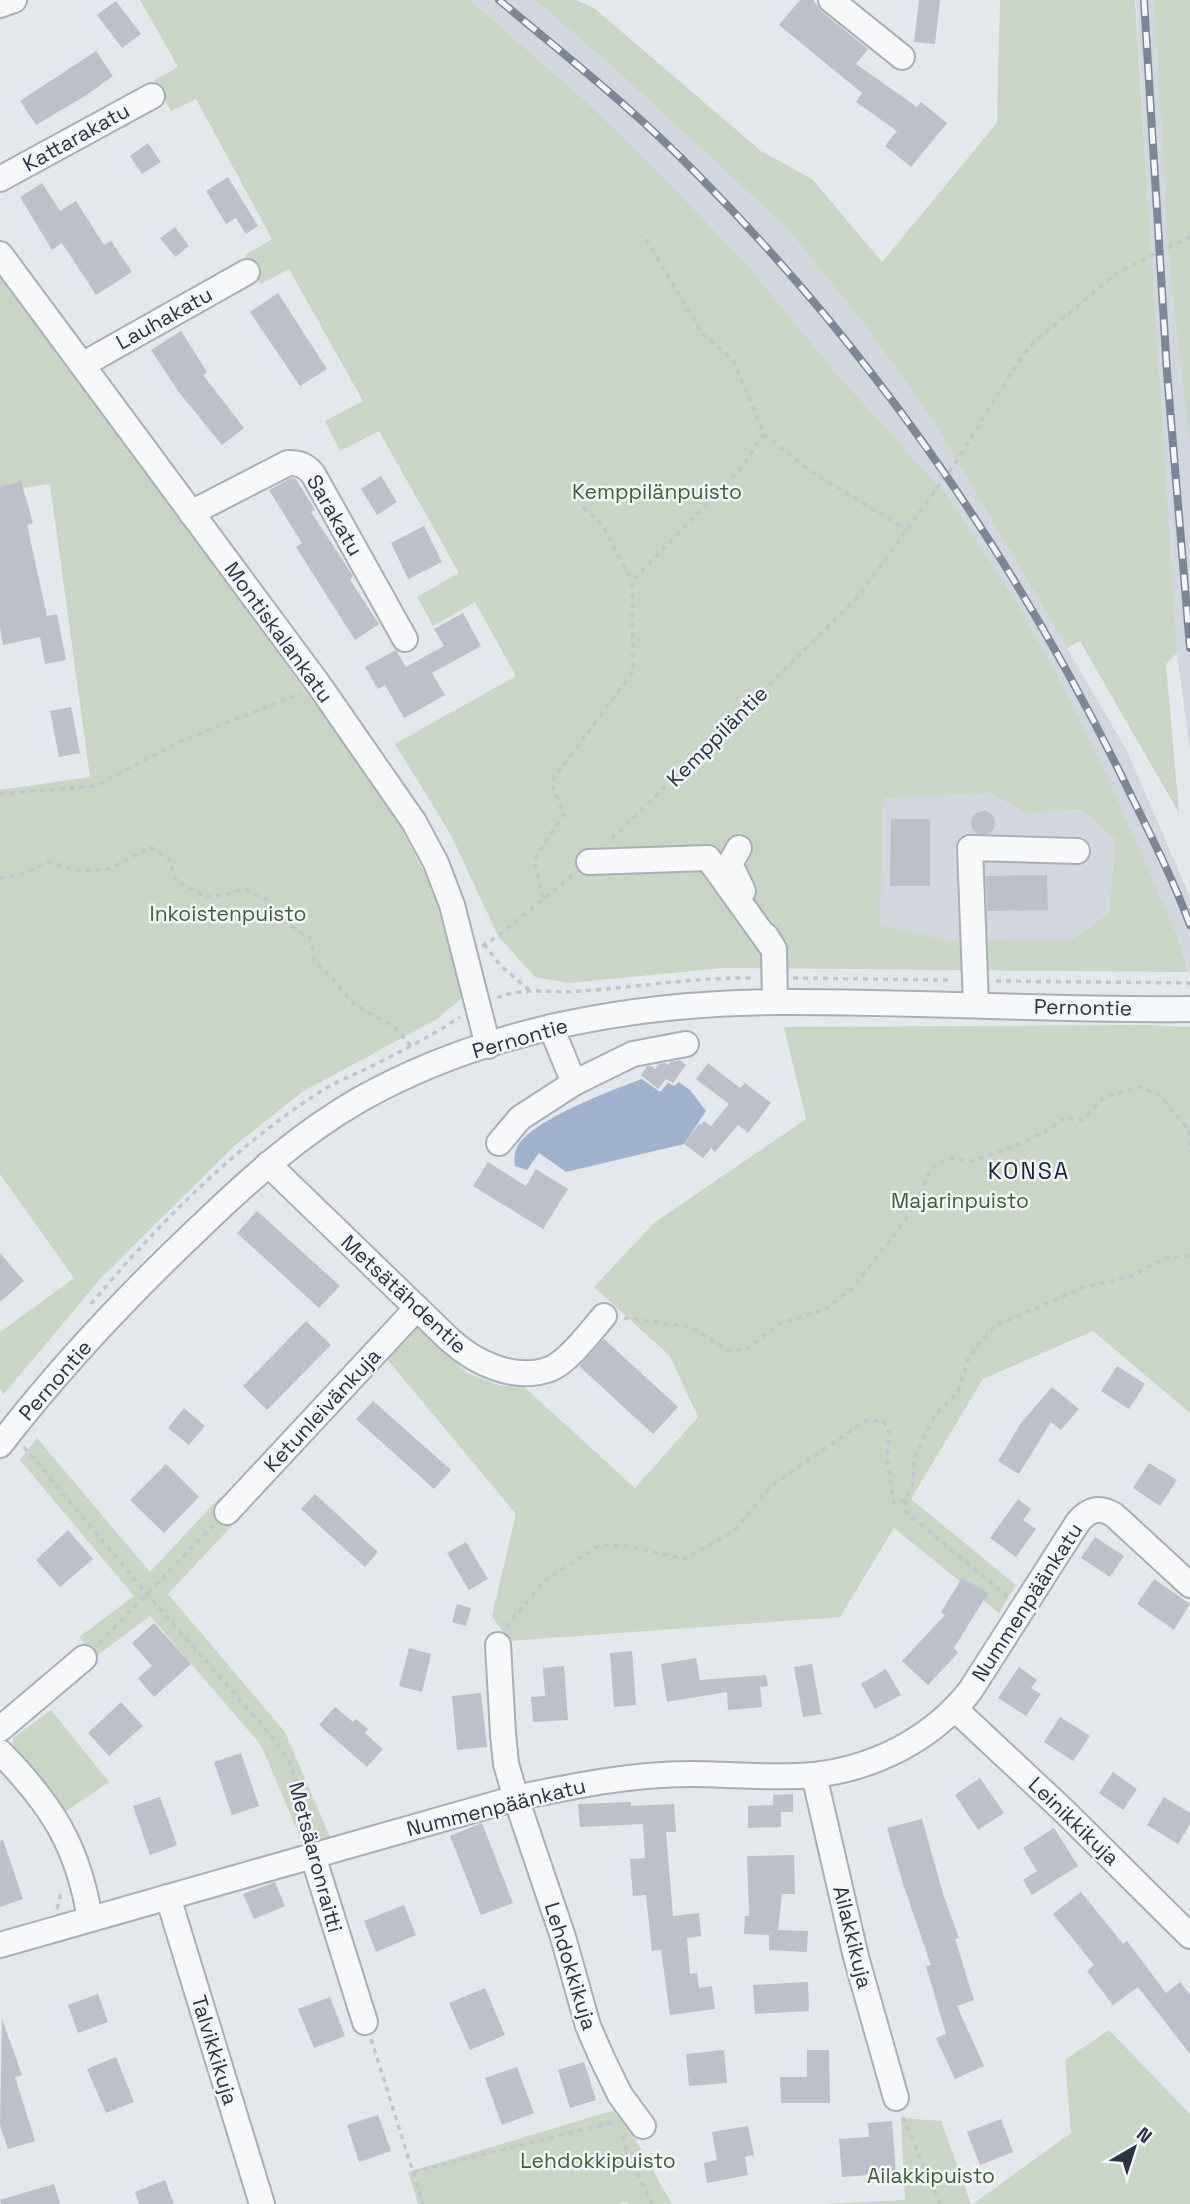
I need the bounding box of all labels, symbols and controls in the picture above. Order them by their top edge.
street label: Kattarakatu [18,97,134,177]
street label: Lauhakatu [111,280,217,356]
street label: Sarakatu [301,469,369,561]
park label: Kemppilänpuisto [572,478,742,505]
street label: Montiskalankatu [219,556,339,708]
street label: Kemppiläntie [661,680,773,792]
park label: Inkoistenpuisto [150,900,306,927]
street label: Pernontie [1034,993,1132,1021]
street label: Pernontie [469,1011,571,1065]
district label: KONSA [988,1156,1070,1186]
park label: Majarinpuisto [891,1187,1029,1214]
street label: Metsätähdentie [335,1229,473,1359]
street label: Pernontie [13,1334,97,1426]
street label: Ketunleivänkuja [258,1342,386,1478]
street label: Nummenpäänkatu [966,1518,1088,1686]
street label: Leinikkikuja [1023,1771,1125,1871]
street label: Nummenpäänkatu [404,1772,588,1842]
street label: Metsäaronraitti [283,1779,349,1935]
street label: Ailakkikuja [827,1883,879,1991]
street label: Lehdokkikuja [539,1899,603,2033]
street label: Talvikkikuja [186,1992,244,2108]
north arrow [1099,2113,1169,2183]
text: N [1132,2121,1157,2149]
park label: Lehdokkipuisto [520,2147,676,2174]
park label: Ailakkipuisto [867,2162,995,2189]

